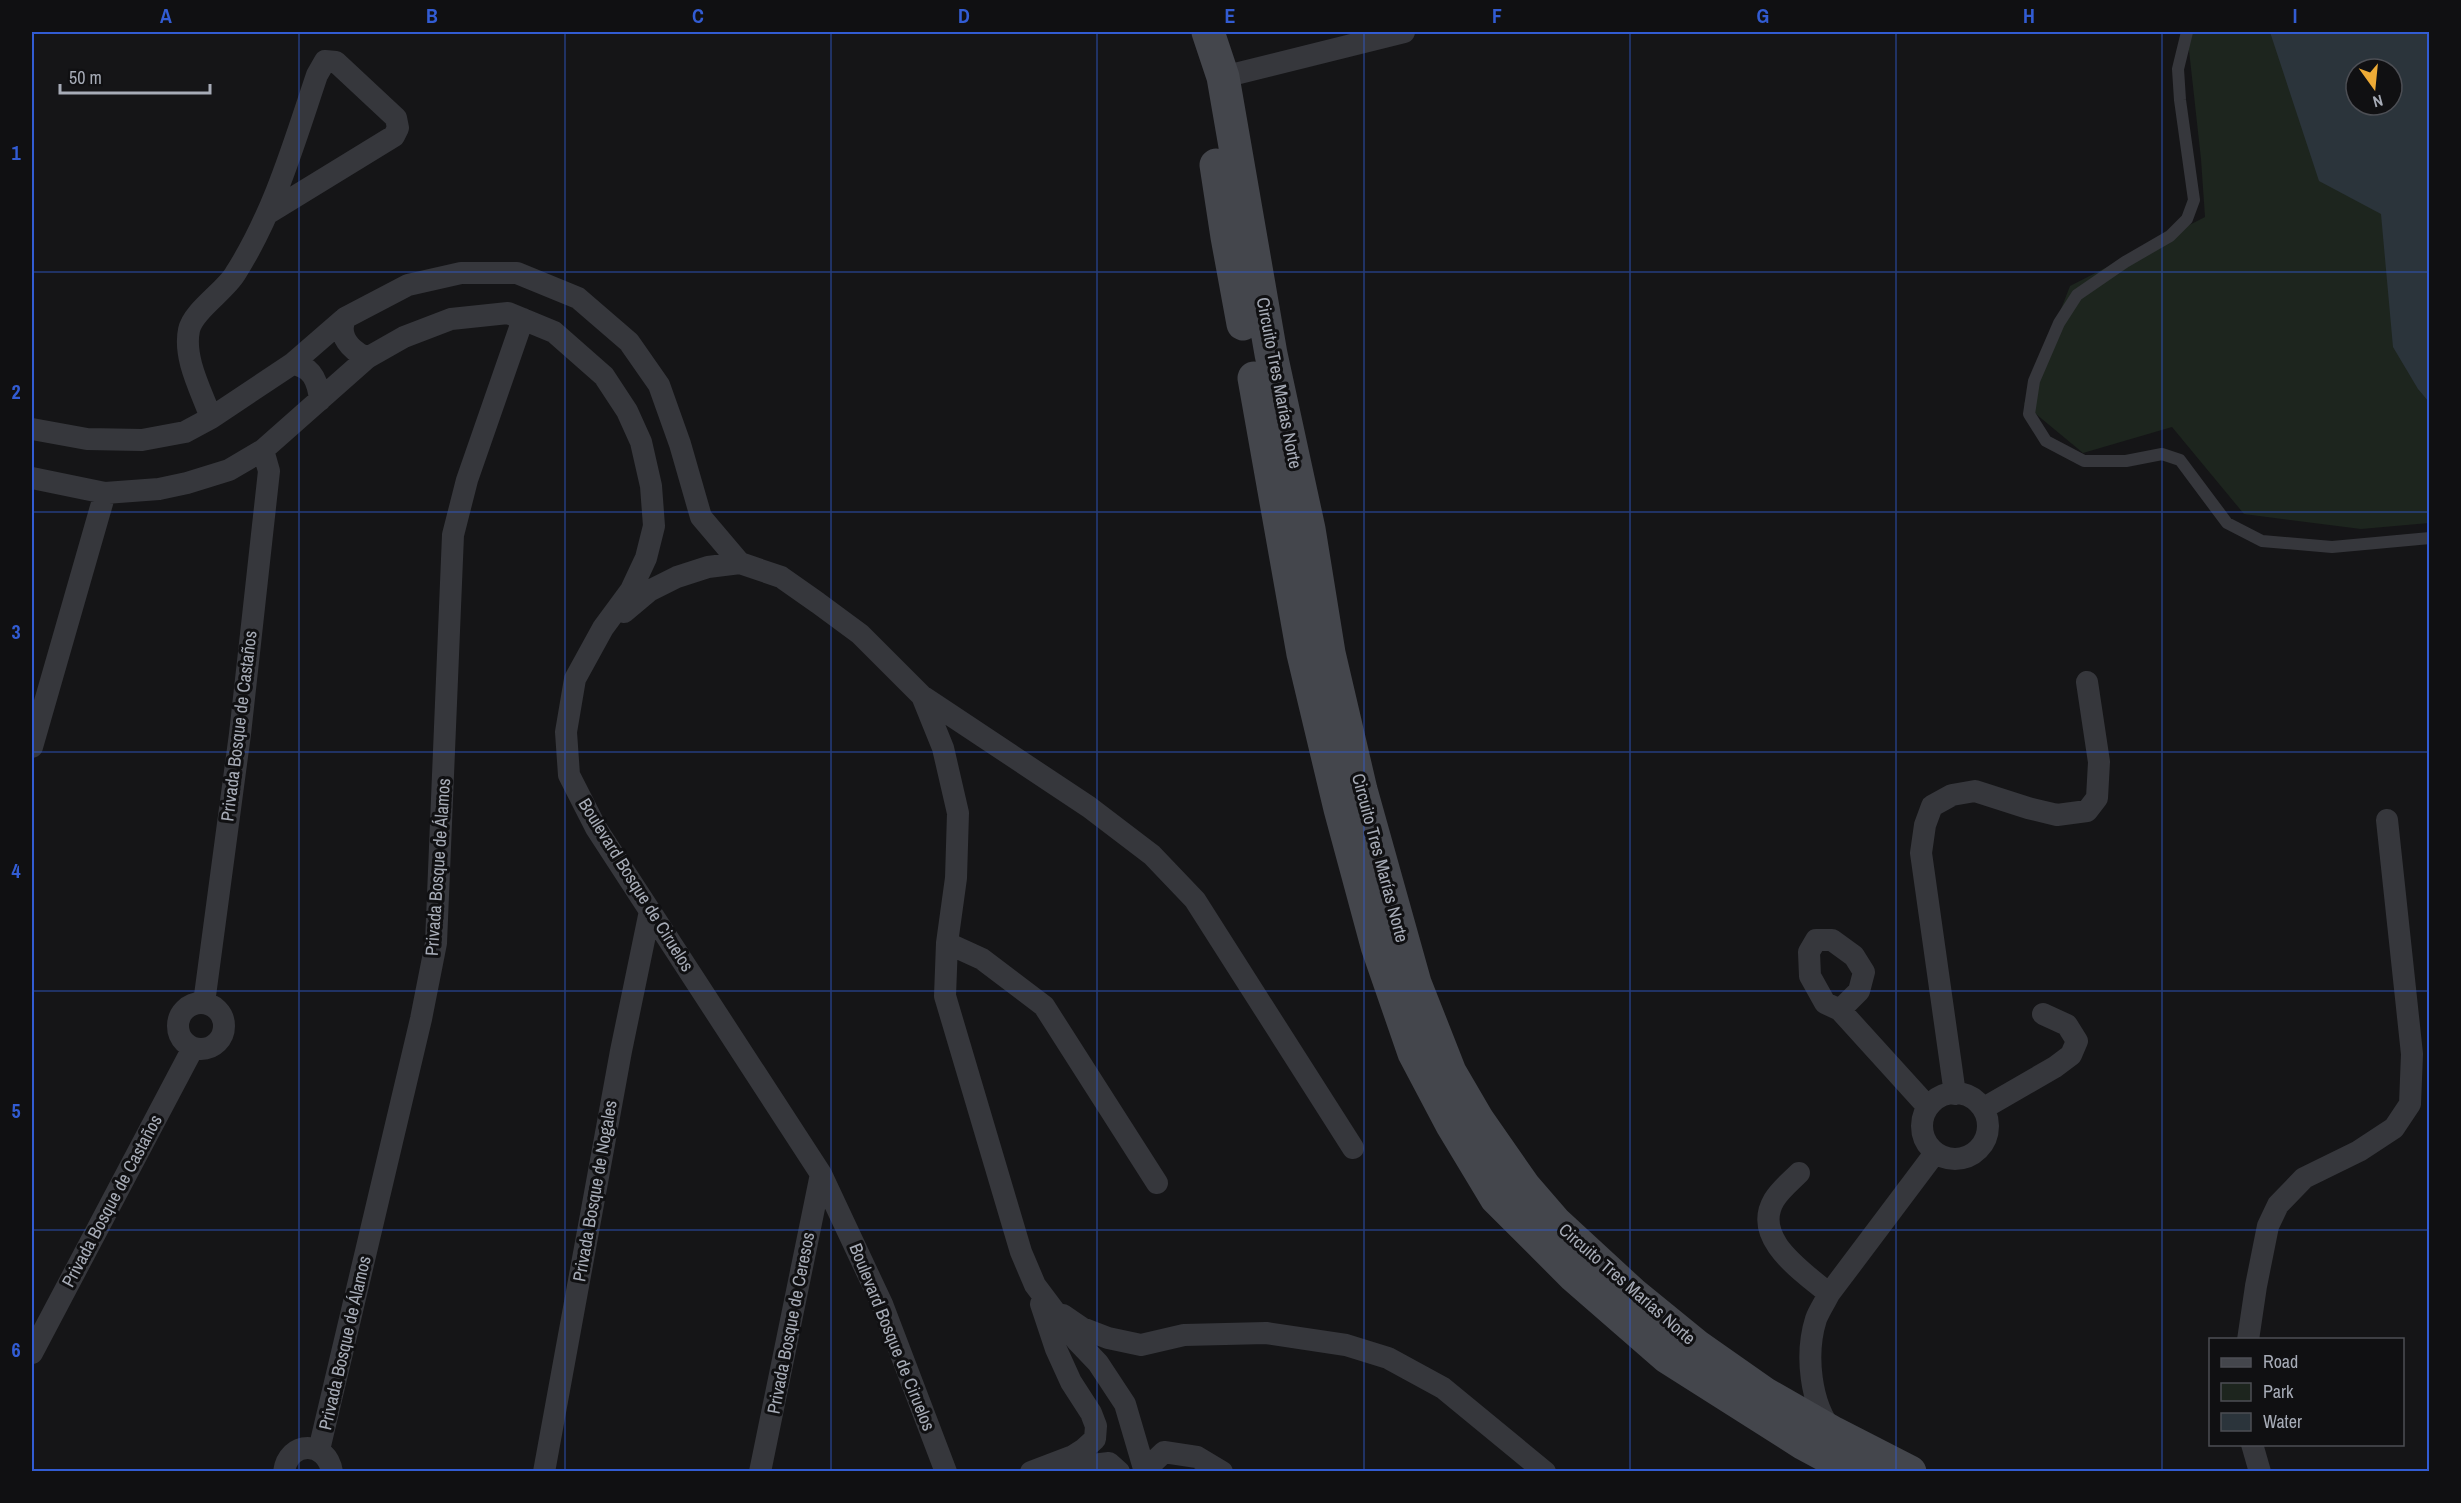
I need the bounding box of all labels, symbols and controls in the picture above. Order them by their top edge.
text: A [160,2,172,29]
text: B [426,2,438,29]
text: C [692,2,704,29]
text: D [958,2,970,29]
text: E [1225,2,1236,29]
text: F [1492,2,1502,29]
text: G [1757,2,1769,29]
text: H [2023,2,2035,29]
text: I [2293,2,2297,29]
scale bar [60,57,210,95]
north arrow [2344,57,2404,117]
text: 50 m [69,65,102,90]
text: N [2370,90,2385,113]
text: 1 [11,139,21,166]
street label: Circuito Tres Marías Norte [1251,295,1308,471]
text: 2 [11,378,21,405]
text: 3 [11,618,21,645]
street label: Privada Bosque de Castaños [214,629,263,823]
street label: Circuito Tres Marías Norte [1346,771,1415,945]
street label: Privada Bosque de Álamos [419,777,456,957]
street label: Boulevard Bosque de Ciruelos [573,793,700,976]
text: 4 [11,857,21,884]
text: 5 [11,1097,21,1124]
street label: Privada Bosque de Nogales [566,1098,623,1284]
street label: Privada Bosque de Castaños [55,1110,168,1291]
street label: Circuito Tres Marías Norte [1553,1217,1701,1350]
street label: Privada Bosque de Ceresos [761,1230,820,1416]
street label: Boulevard Bosque de Ciruelos [843,1239,942,1434]
street label: Privada Bosque de Álamos [312,1253,377,1432]
text: 6 [11,1336,21,1363]
legend [2209,1338,2404,1446]
text: Road [2263,1349,2298,1374]
text: Park [2263,1379,2294,1404]
text: Water [2263,1409,2302,1434]

